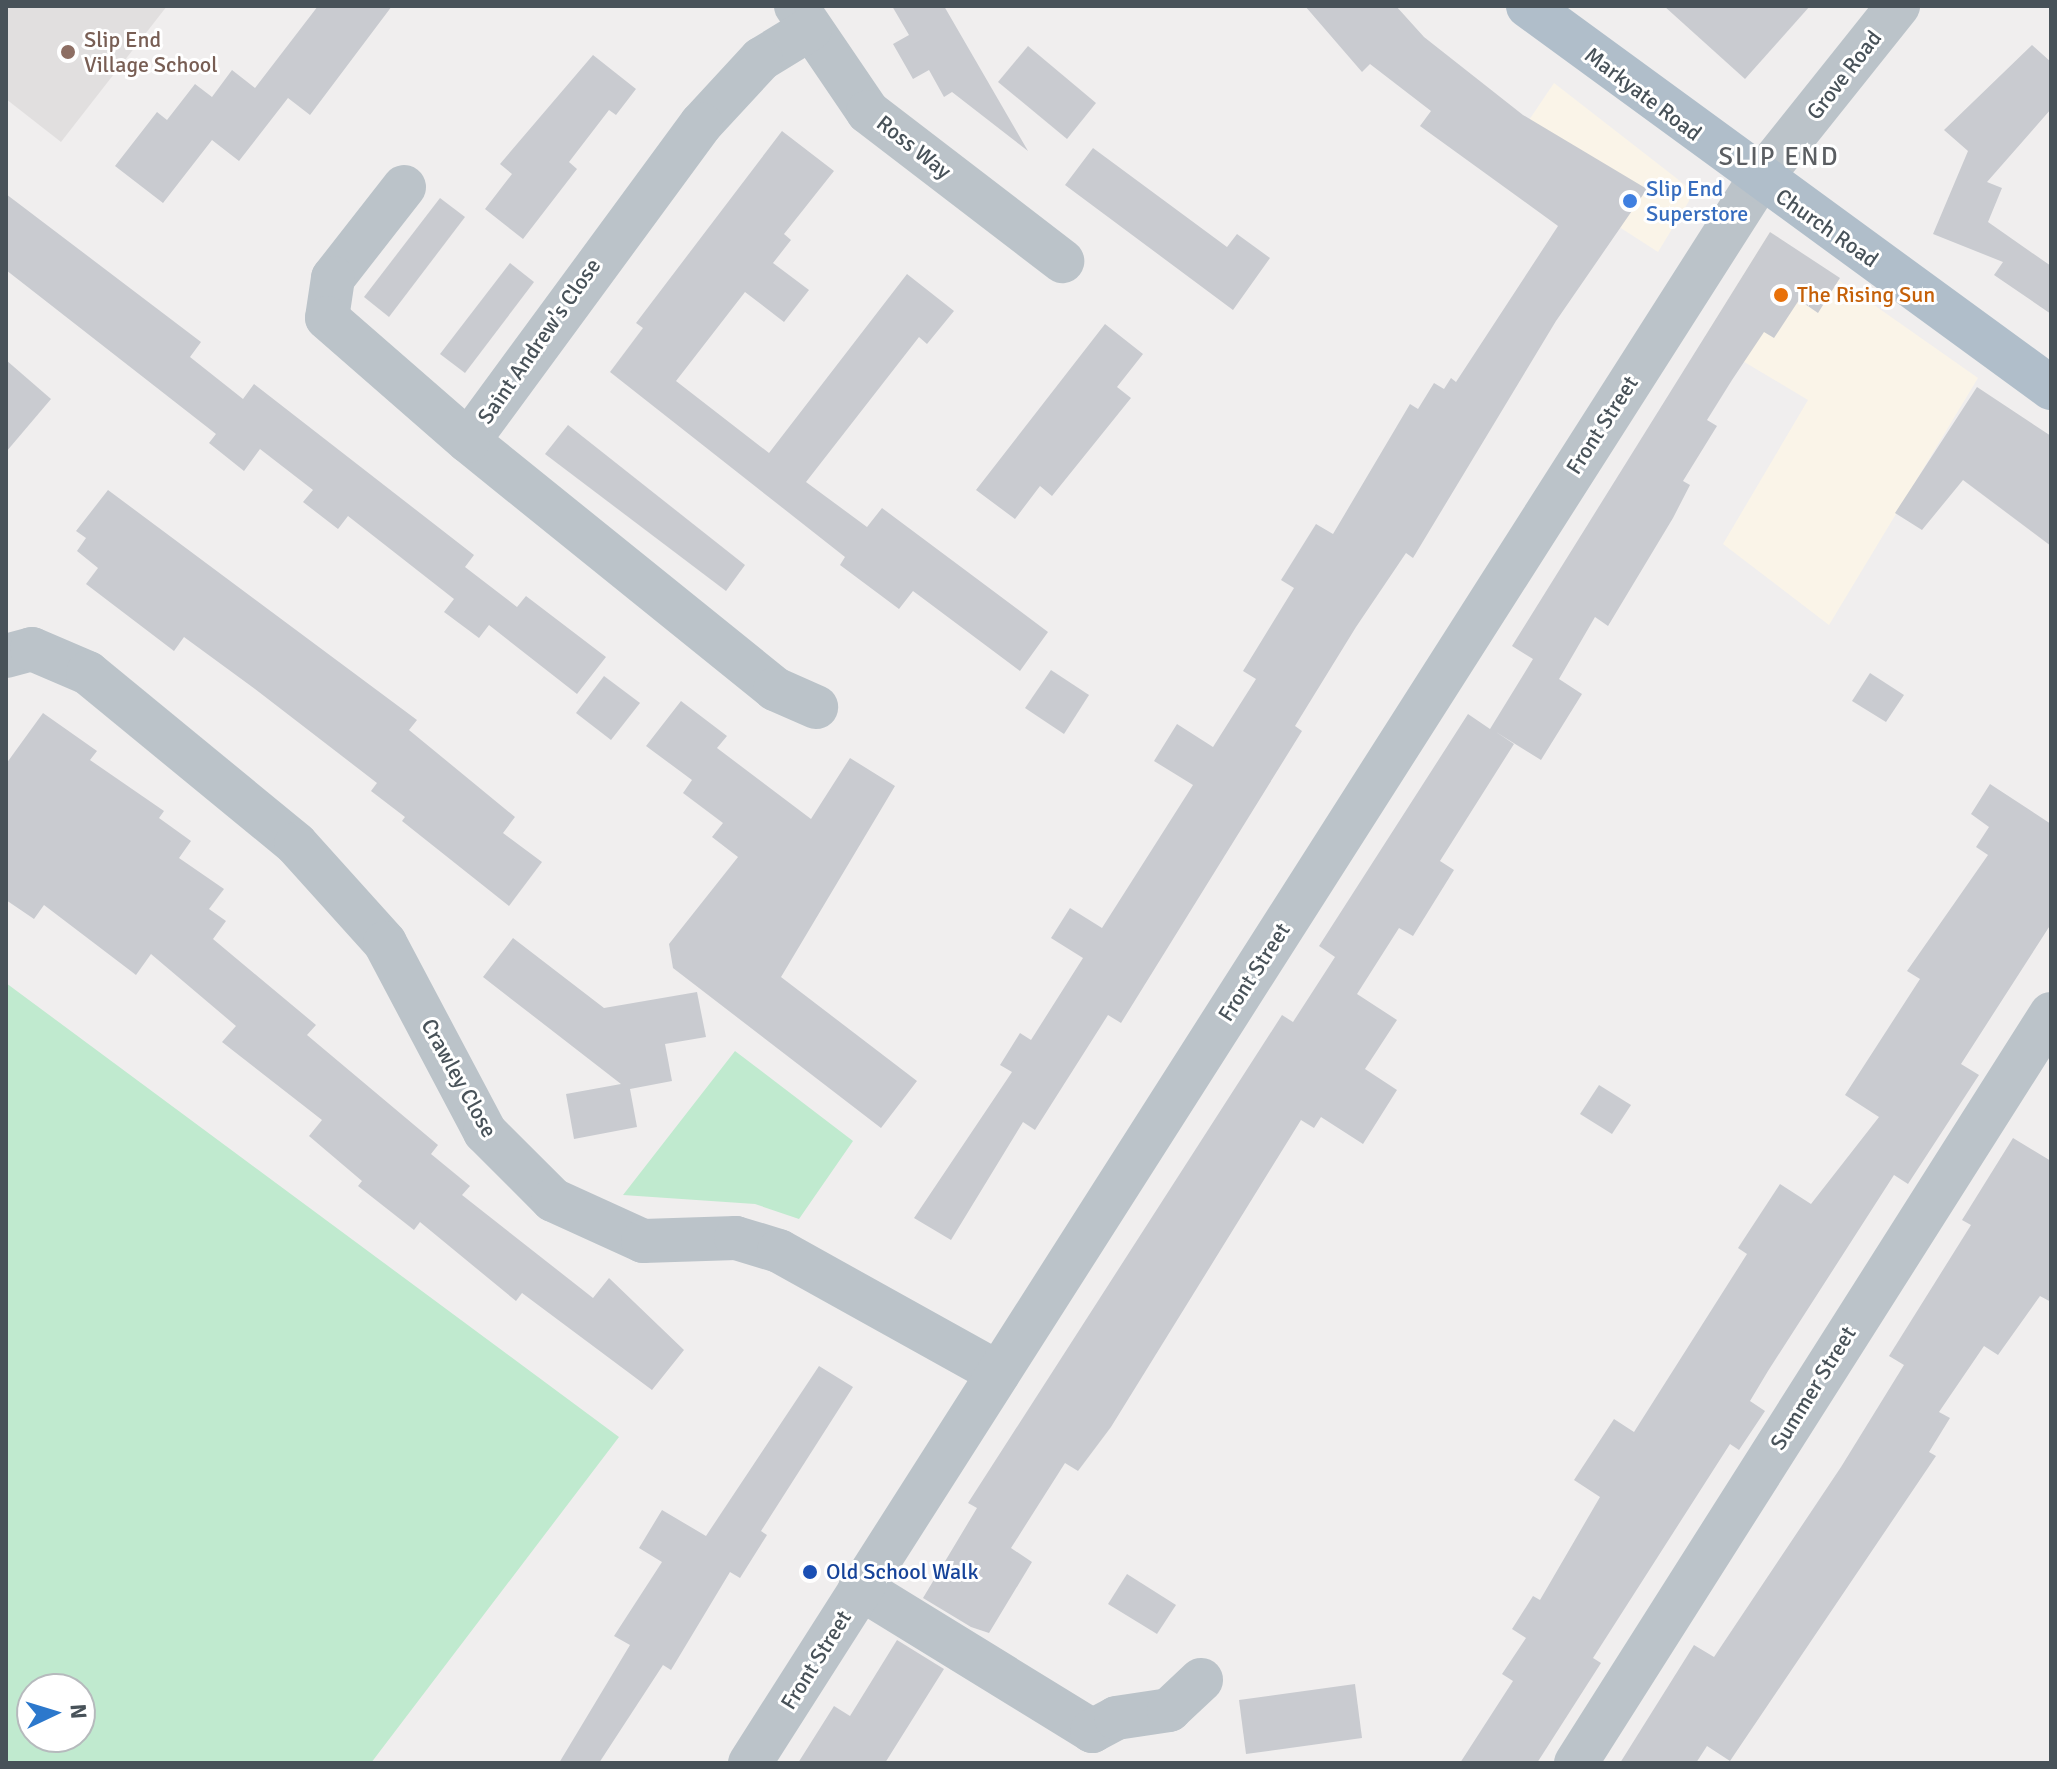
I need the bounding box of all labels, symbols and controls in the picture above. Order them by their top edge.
street label: Grove Road [1801,25,1887,125]
place label: Slip End Village School [84,26,218,78]
street label: Markyate Road [1579,42,1707,146]
marker: Slip End Village School [59,43,77,61]
street label: Ross Way [871,110,957,184]
district label: SLIP END [1718,142,1840,174]
place label: Slip End Superstore [1646,175,1748,226]
street label: Church Road [1771,183,1883,273]
marker: Slip End Superstore [1621,192,1639,210]
street label: Saint Andrew's Close [472,253,606,429]
place label: The Rising Sun [1797,282,1935,308]
marker: The Rising Sun [1772,286,1790,304]
street label: Front Street [1560,371,1644,479]
street label: Front Street [1212,918,1296,1026]
street label: Crawley Close [416,1014,502,1142]
street label: Summer Street [1765,1321,1861,1455]
place label: Old School Walk [826,1559,979,1585]
marker: Old School Walk [801,1563,819,1581]
street label: Front Street [775,1606,857,1714]
north arrow [16,1673,96,1753]
text: N [64,1703,92,1720]

